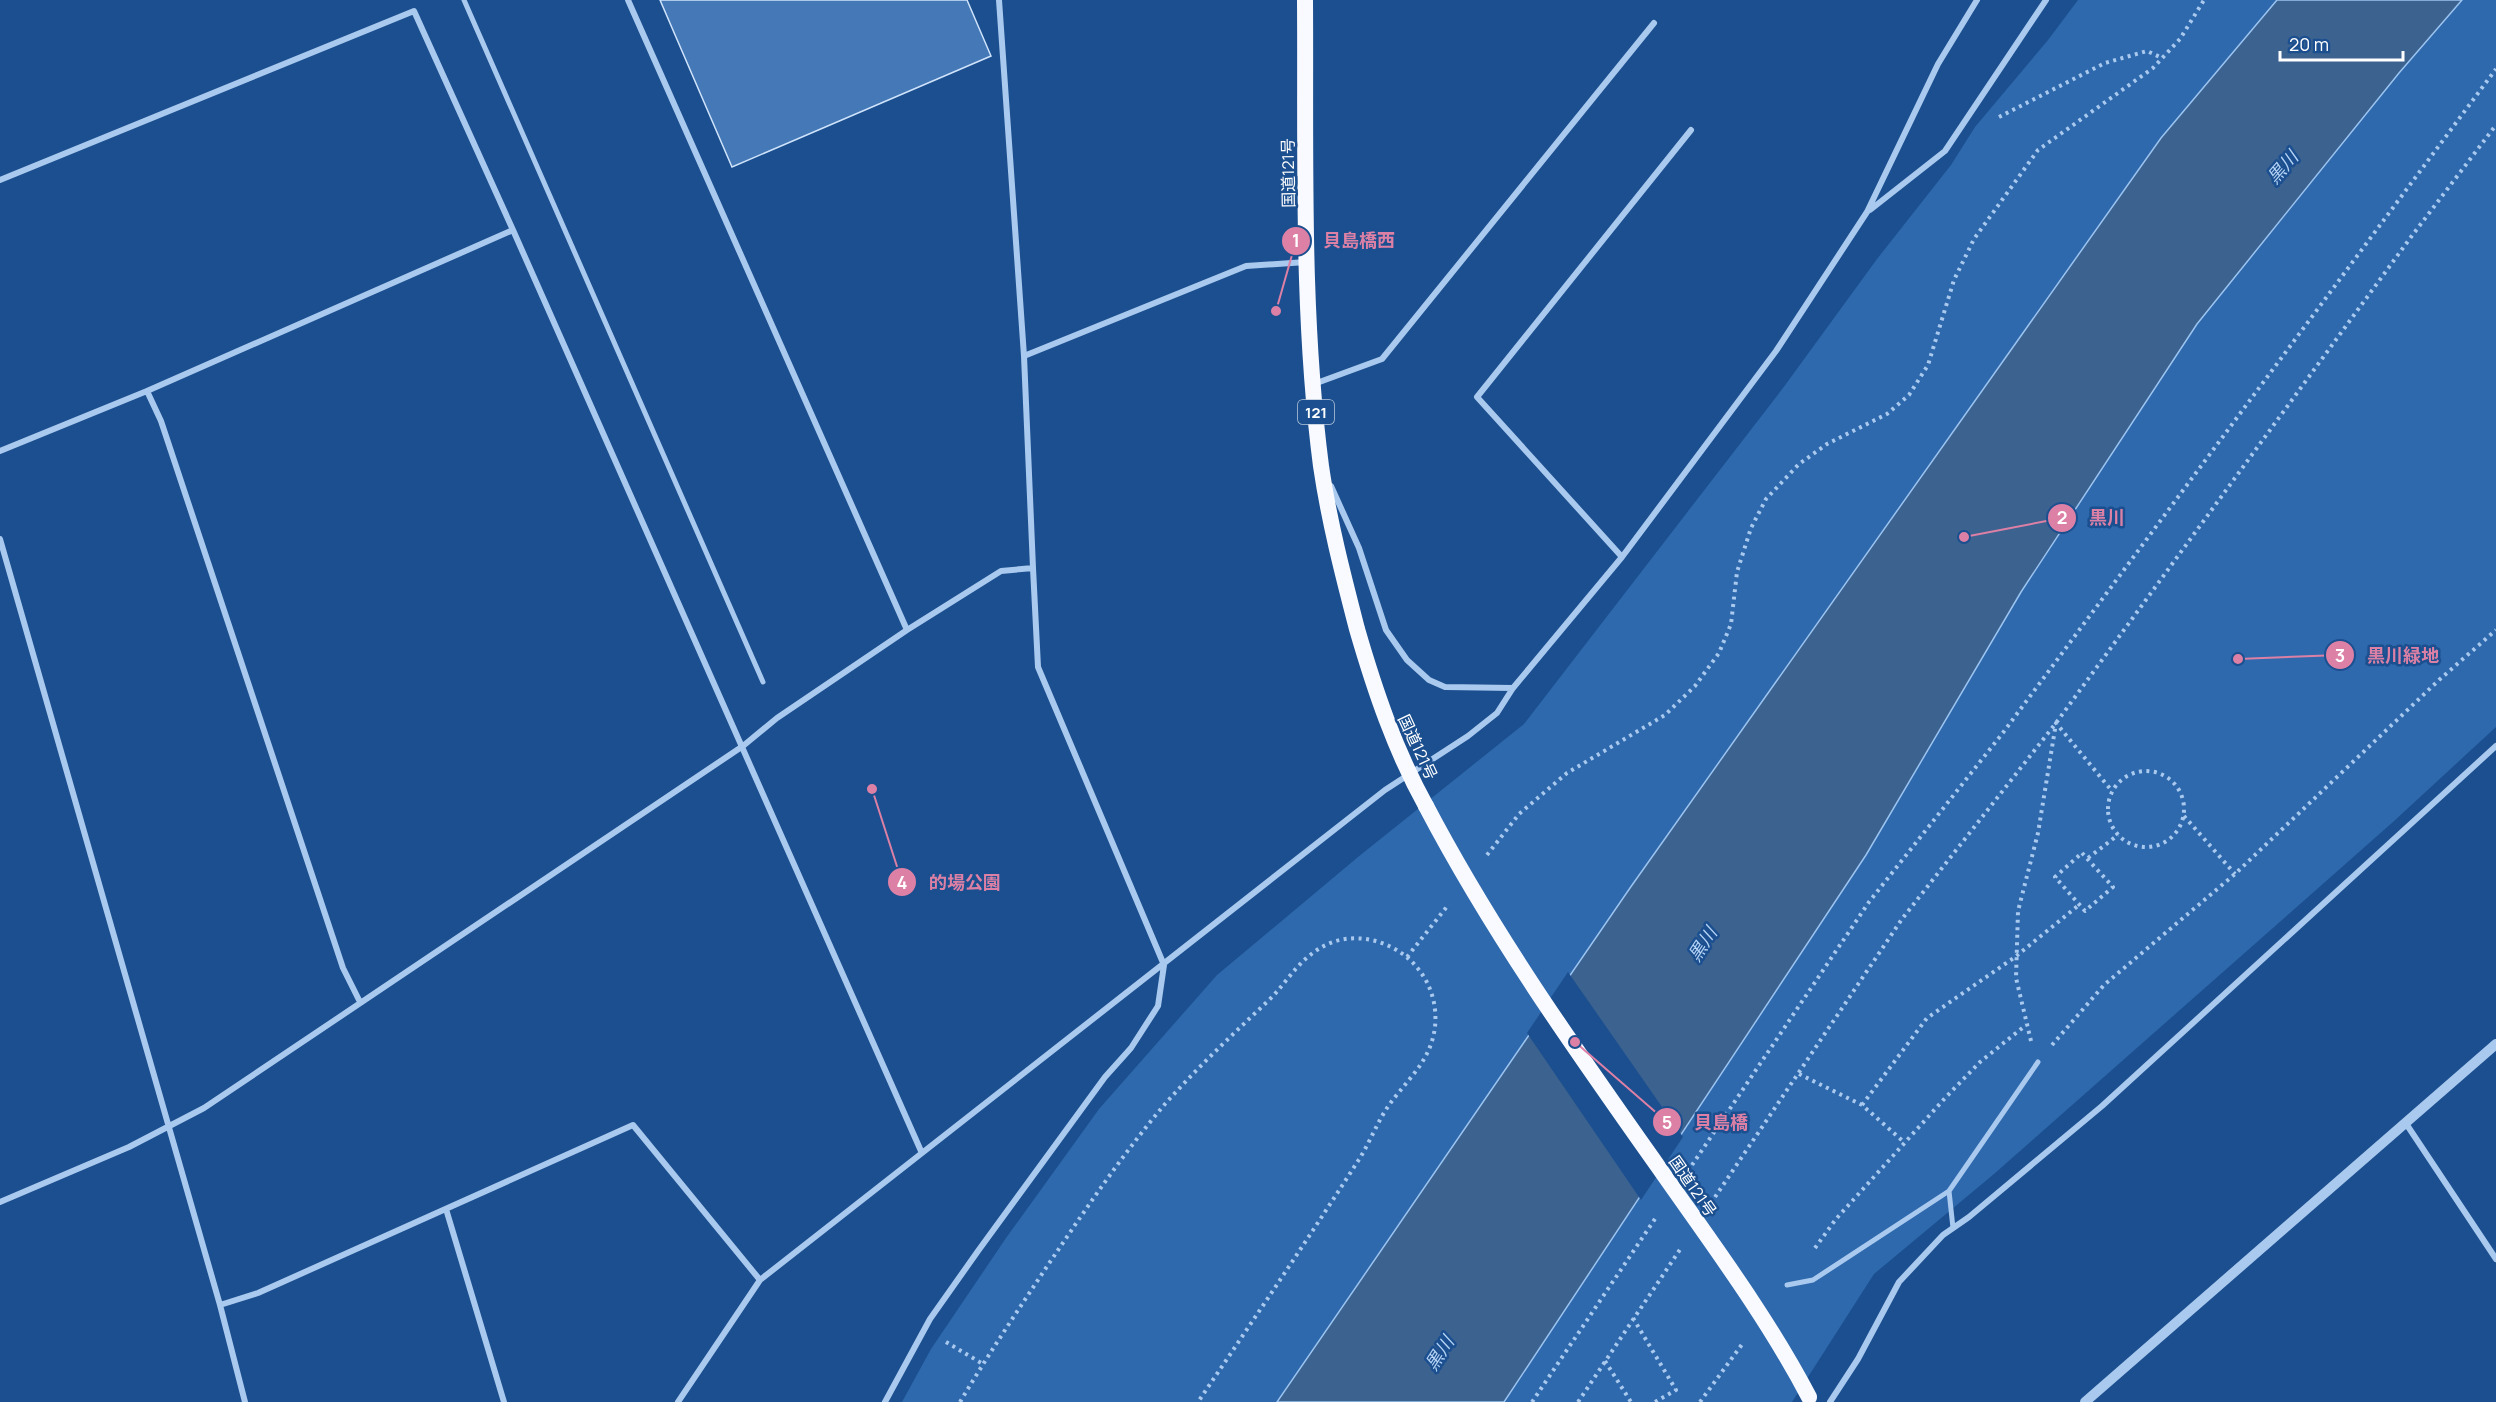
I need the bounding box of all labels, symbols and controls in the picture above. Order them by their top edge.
scale bar [2280,24,2403,62]
text: 20 m [2289,32,2329,56]
street label: 国道121号 [1276,138,1300,208]
water label: 黒川 [2261,144,2304,188]
callout: 貝島橋西 [1281,223,1407,259]
text: 1 [1292,228,1300,252]
text: 貝島橋西 [1323,228,1395,252]
road number: 121 [1298,400,1334,424]
callout: 黒川 [2047,500,2137,536]
text: 2 [2057,505,2067,529]
text: 黒川 [2089,505,2125,529]
callout: 黒川緑地 [2325,637,2451,673]
text: 3 [2335,643,2345,667]
text: 黒川緑地 [2367,643,2439,667]
street label: 国道121号 [1393,711,1443,783]
callout: 的場公園 [887,864,1013,900]
text: 4 [897,870,908,894]
text: 的場公園 [929,870,1001,894]
water label: 黒川 [1682,921,1723,966]
callout: 貝島橋 [1652,1104,1760,1140]
text: 5 [1662,1110,1672,1134]
text: 貝島橋 [1694,1110,1748,1134]
street label: 国道121号 [1664,1151,1722,1221]
water label: 黒川 [1419,1330,1460,1375]

